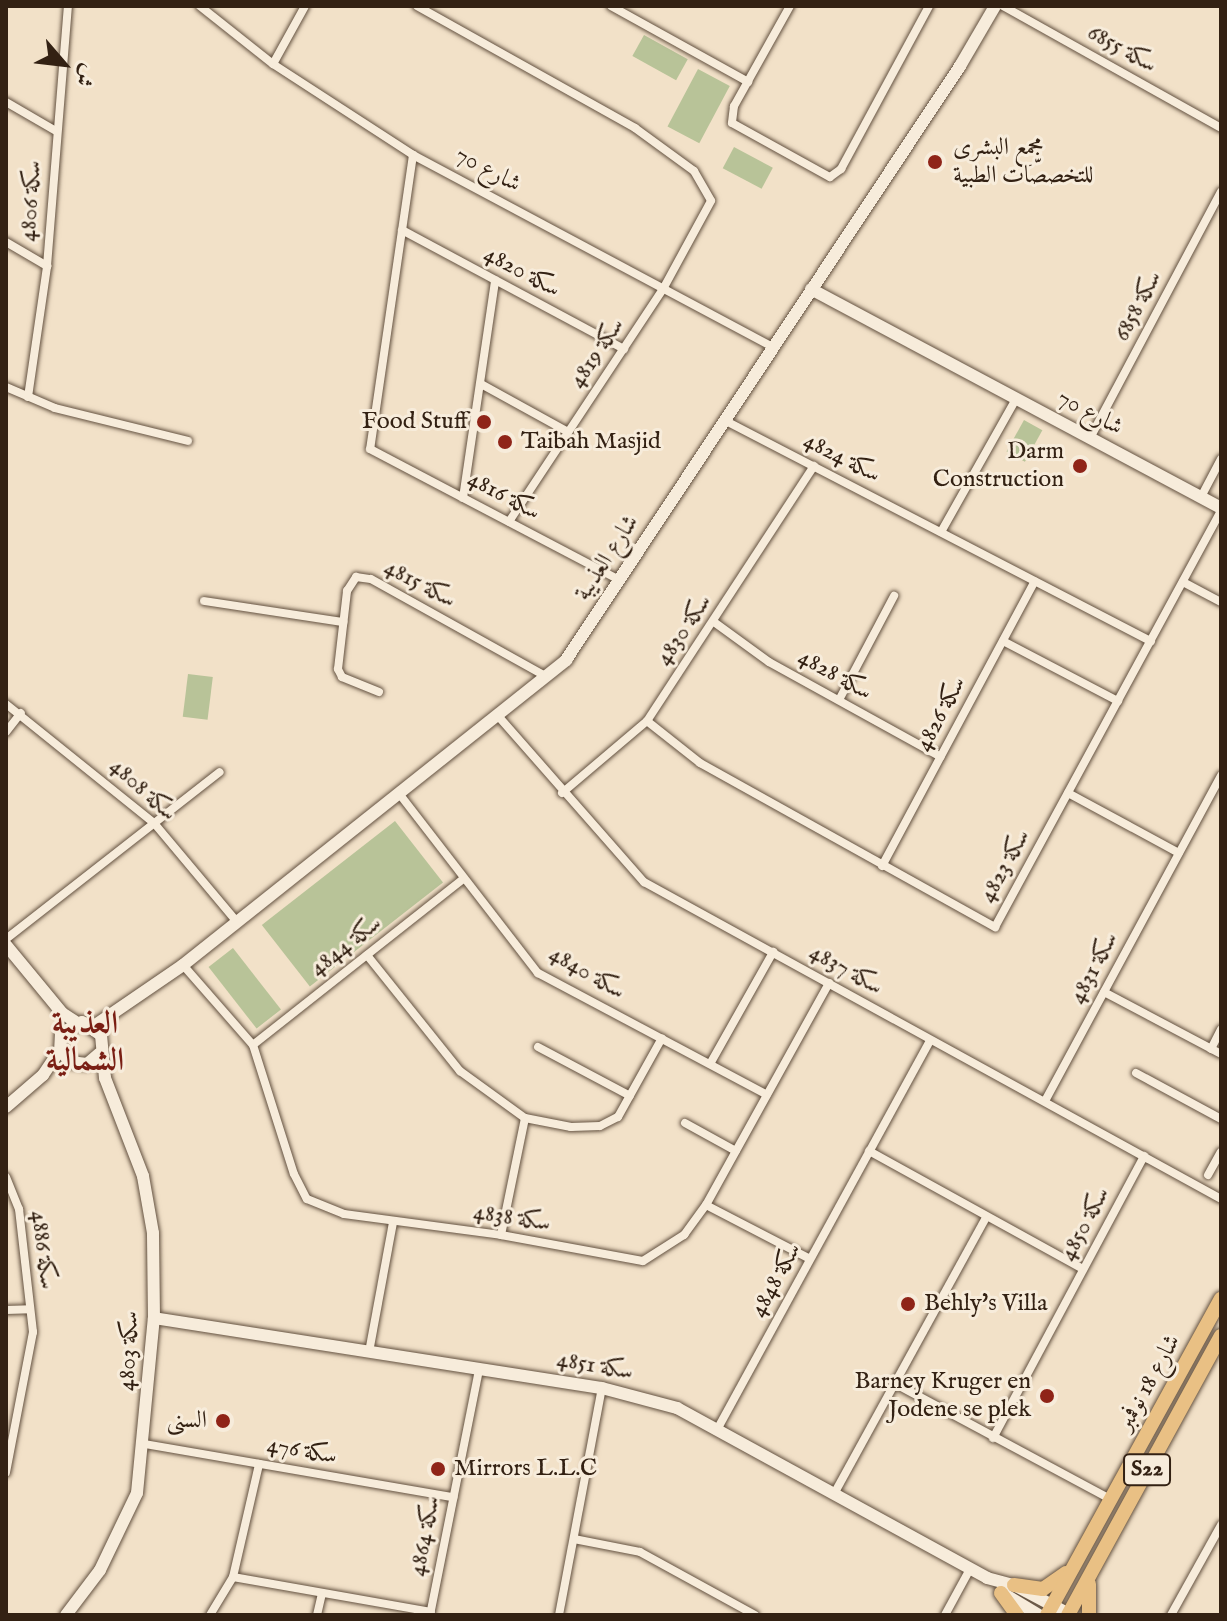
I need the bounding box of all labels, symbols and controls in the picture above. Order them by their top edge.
street label: سكة 6855 [1082,18,1162,80]
north arrow [24,24,104,104]
text: ش [68,59,103,91]
place label: مجمع البشرى للتخصصّات الطبية [953,134,1094,190]
street label: شارع 70 [450,141,526,199]
marker: مجمع البشرى للتخصصّات الطبية [924,151,946,173]
street label: سكة 4806 [14,160,48,242]
street label: سكة 4820 [479,240,565,304]
street label: سكة 6858 [1108,266,1168,346]
street label: سكة 4819 [563,312,631,394]
street label: شارع 70 [1052,384,1128,442]
place label: Food Stuff [362,408,468,436]
marker: Food Stuff [475,413,493,431]
street label: سكة 4824 [799,426,885,490]
place label: Taibah Masjid [521,428,661,456]
marker: Taibah Masjid [496,433,514,451]
place label: Darm Construction [933,438,1064,494]
marker: Darm Construction [1071,457,1089,475]
street label: سكة 4816 [463,465,545,527]
street label: شارع العذيبة [569,510,645,606]
street label: سكة 4815 [379,553,461,615]
street label: سكة 4830 [650,589,718,671]
street label: سكة 4828 [793,643,877,707]
street label: سكة 4826 [909,672,973,756]
street label: سكة 4808 [103,752,183,828]
street label: سكة 4823 [973,824,1037,908]
street label: سكة 4844 [305,909,387,983]
street label: سكة 4831 [1063,927,1125,1009]
street label: سكة 4837 [804,938,888,1002]
street label: سكة 4840 [544,940,630,1006]
district label: العذيبة الشمالية [46,1007,124,1082]
street label: سكة 4850 [1054,1182,1116,1266]
street label: سكة 4838 [471,1198,553,1238]
street label: سكة 4886 [24,1209,62,1291]
street label: سكة 4848 [744,1238,808,1322]
place label: Behly's Villa [924,1290,1048,1318]
marker: Behly's Villa [899,1295,917,1313]
street label: سكة 4803 [113,1310,145,1392]
street label: شارع 18 نوفمبر [1111,1330,1187,1436]
street label: سكة 4851 [555,1345,635,1387]
place label: Barney Kruger en Jodene se plek [855,1368,1031,1424]
marker: Barney Kruger en Jodene se plek [1038,1387,1056,1405]
place label: السنى [166,1407,207,1435]
marker: السنى [214,1412,232,1430]
street label: سكة 476 [265,1431,339,1471]
road number: S22 [1123,1452,1171,1488]
place label: Mirrors L.L.C [454,1455,597,1483]
marker: Mirrors L.L.C [429,1460,447,1478]
street label: سكة 4864 [403,1493,447,1579]

